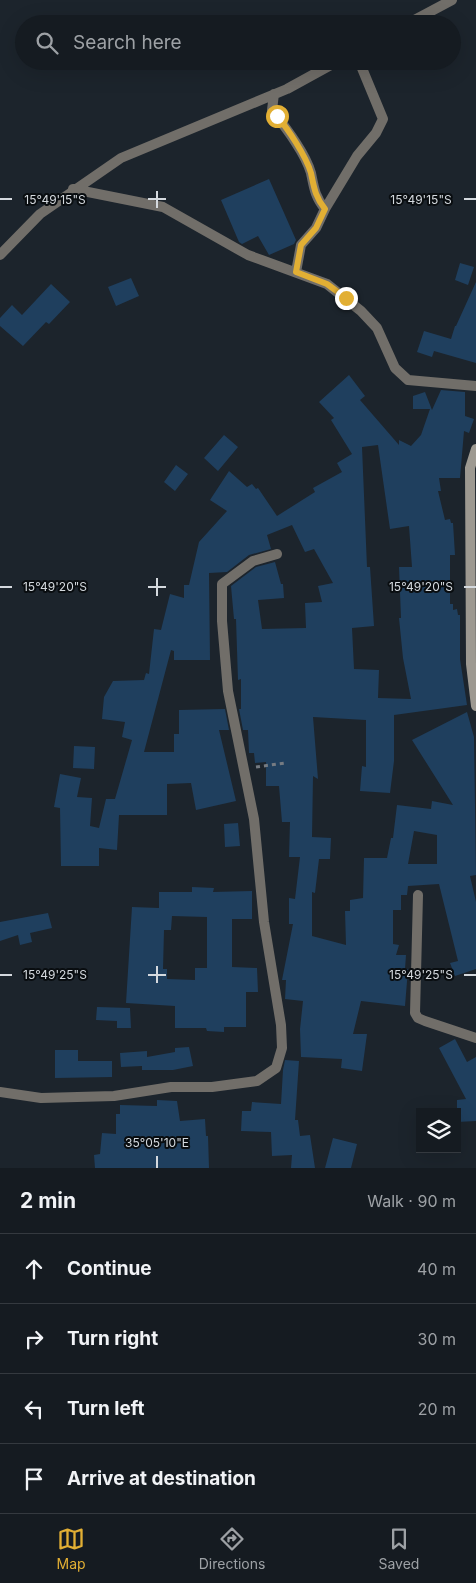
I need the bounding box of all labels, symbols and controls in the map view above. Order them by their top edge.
search box [15,15,461,70]
icon: search [33,29,61,57]
text: Search here [73,31,182,54]
route start [266,105,289,128]
text: 15°49'15"S [24,192,86,207]
text: 15°49'15"S [390,192,452,207]
route end [335,287,358,310]
text: 15°49'20"S [23,579,87,594]
text: 15°49'20"S [389,579,453,594]
text: 15°49'25"S [23,967,87,982]
text: 15°49'25"S [389,967,453,982]
map controls [416,1108,461,1153]
button: layers [416,1108,461,1153]
text: 35°05'10"E [125,1135,189,1150]
text: 2 min [20,1188,76,1213]
text: Walk · 90 m [367,1191,456,1211]
icon: ahead [20,1255,48,1283]
text: Continue [67,1257,152,1280]
text: 40 m [417,1259,456,1279]
icon: right [20,1325,48,1353]
text: Turn right [67,1327,158,1350]
text: 30 m [418,1329,456,1349]
icon: left [20,1395,48,1423]
text: Turn left [67,1397,145,1420]
text: 20 m [418,1399,456,1419]
icon: arrive [20,1465,48,1493]
text: Arrive at destination [67,1467,256,1490]
tab: Map [57,1525,86,1572]
tab: Directions [199,1525,265,1572]
tab: Saved [378,1525,419,1572]

